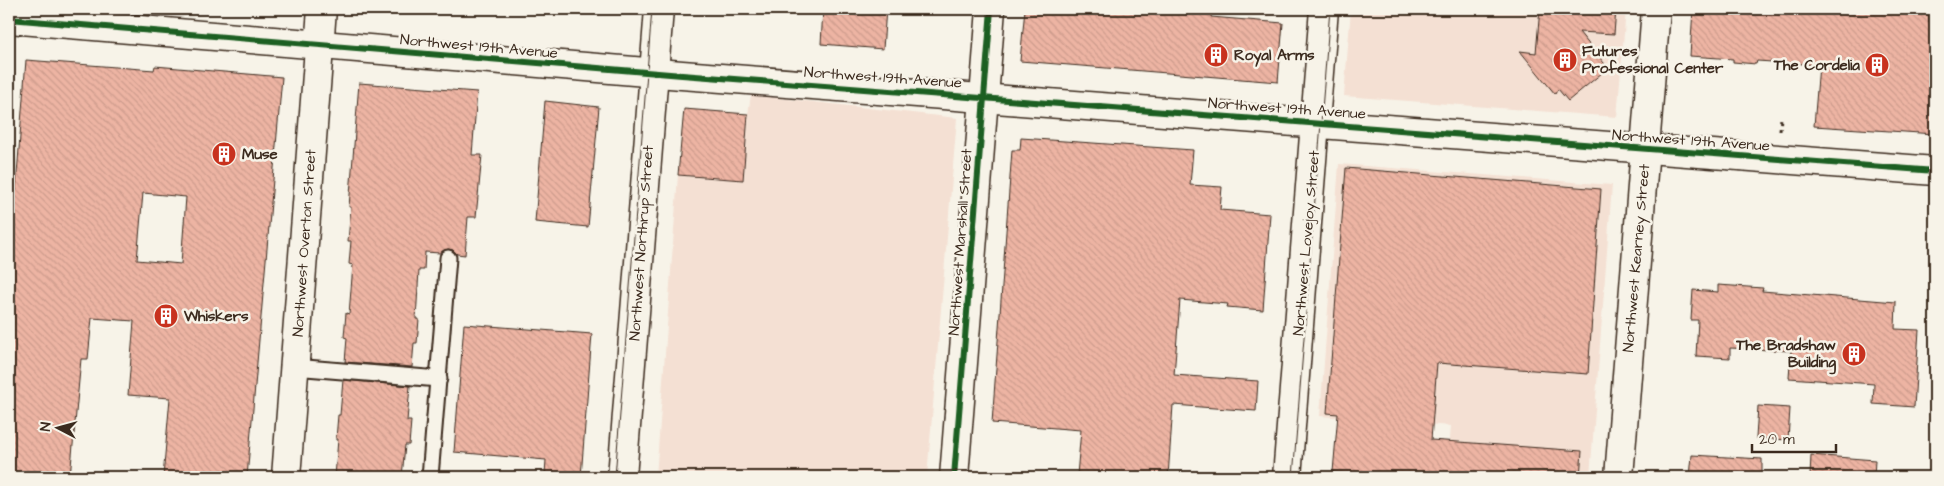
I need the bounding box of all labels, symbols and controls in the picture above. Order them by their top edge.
street label: Northwest 19th Avenue [399,29,559,64]
place label: Futures Professional Center [1582,41,1724,79]
building icon: Royal Arms [1203,42,1229,68]
place label: Royal Arms [1234,45,1315,67]
building icon: Futures Professional Center [1552,47,1578,73]
building icon: The Cordelia [1864,52,1890,78]
place label: The Cordelia [1773,55,1860,76]
street label: Northwest 19th Avenue [803,62,963,93]
street label: Northwest 19th Avenue [1207,93,1367,124]
street label: Northwest 19th Avenue [1611,125,1771,156]
building icon: Muse [211,141,237,167]
place label: Muse [242,144,278,165]
street label: Northwest Northrup Street [624,145,659,341]
street label: Northwest Marshall Street [943,148,978,336]
street label: Northwest Overton Street [287,149,322,338]
street label: Northwest Lovejoy Street [1288,150,1326,337]
street label: Northwest Kearney Street [1618,163,1656,353]
building icon: Whiskers [153,303,179,329]
place label: Whiskers [183,306,249,327]
place label: The Bradshaw Building [1735,335,1836,375]
building icon: The Bradshaw Building [1841,341,1867,367]
north arrow [32,404,82,454]
text: N [36,421,56,432]
scale bar [1752,421,1835,453]
text: 20 m [1759,429,1795,450]

